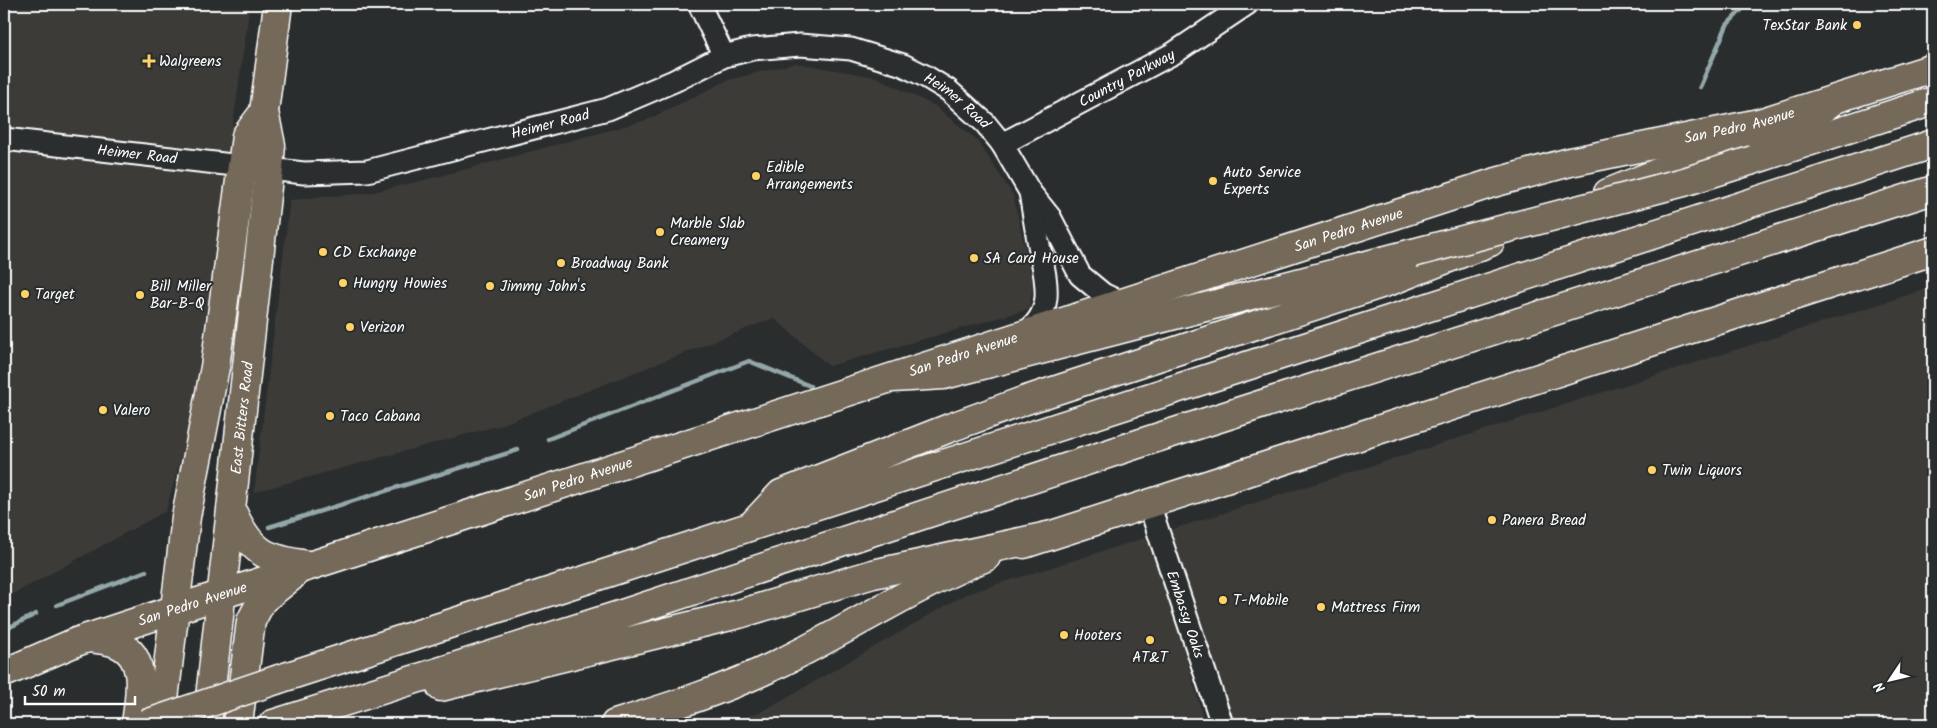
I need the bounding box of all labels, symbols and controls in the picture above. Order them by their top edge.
place label: TexStar Bank [1762,14,1848,38]
marker: TexStar Bank [1851,19,1863,31]
street label: Country Parkway [1075,43,1181,114]
place label: Walgreens [159,50,222,74]
marker: Walgreens [143,55,155,67]
street label: Heimer Road [919,67,996,135]
street label: San Pedro Avenue [1682,101,1798,151]
street label: Heimer Road [509,103,593,146]
street label: Heimer Road [96,139,179,172]
place label: Edible Arrangements [766,156,853,197]
place label: Auto Service Experts [1223,161,1301,202]
marker: Edible Arrangements [750,170,762,182]
marker: Auto Service Experts [1207,175,1219,187]
street label: San Pedro Avenue [1291,202,1407,260]
place label: Marble Slab Creamery [670,212,745,253]
marker: Marble Slab Creamery [654,226,666,238]
place label: CD Exchange [333,241,417,265]
marker: CD Exchange [317,246,329,258]
place label: SA Card House [984,247,1079,271]
place label: Broadway Bank [571,252,670,276]
marker: SA Card House [968,252,980,264]
marker: Broadway Bank [555,257,567,269]
place label: Hungry Howies [353,272,448,296]
place label: Bill Miller Bar-B-Q [150,275,212,316]
place label: Jimmy John's [500,275,587,299]
marker: Hungry Howies [337,277,349,289]
marker: Jimmy John's [484,280,496,292]
place label: Target [35,283,75,307]
marker: Target [19,288,31,300]
marker: Bill Miller Bar-B-Q [134,289,146,301]
place label: Verizon [360,316,405,340]
marker: Verizon [344,321,356,333]
street label: San Pedro Avenue [906,326,1021,384]
street label: East Bitters Road [225,360,261,476]
place label: Valero [113,399,150,423]
marker: Valero [97,404,109,416]
place label: Taco Cabana [340,405,421,429]
marker: Taco Cabana [324,410,336,422]
street label: San Pedro Avenue [520,451,636,509]
place label: Twin Liquors [1662,459,1743,483]
marker: Twin Liquors [1646,464,1658,476]
place label: Panera Bread [1502,509,1586,533]
marker: Panera Bread [1486,514,1498,526]
street label: Embassy Oaks [1159,567,1211,662]
street label: San Pedro Avenue [135,576,251,634]
place label: T-Mobile [1233,589,1289,613]
marker: T-Mobile [1217,594,1229,606]
place label: Mattress Firm [1331,596,1420,620]
marker: Mattress Firm [1315,601,1327,613]
place label: Hooters [1074,624,1122,648]
marker: Hooters [1058,629,1070,641]
marker: AT&T [1144,634,1156,646]
place label: AT&T [1132,646,1170,670]
north arrow [1864,656,1914,706]
scale bar [25,673,135,705]
text: N [1869,677,1892,697]
text: 50 m [32,680,66,704]

